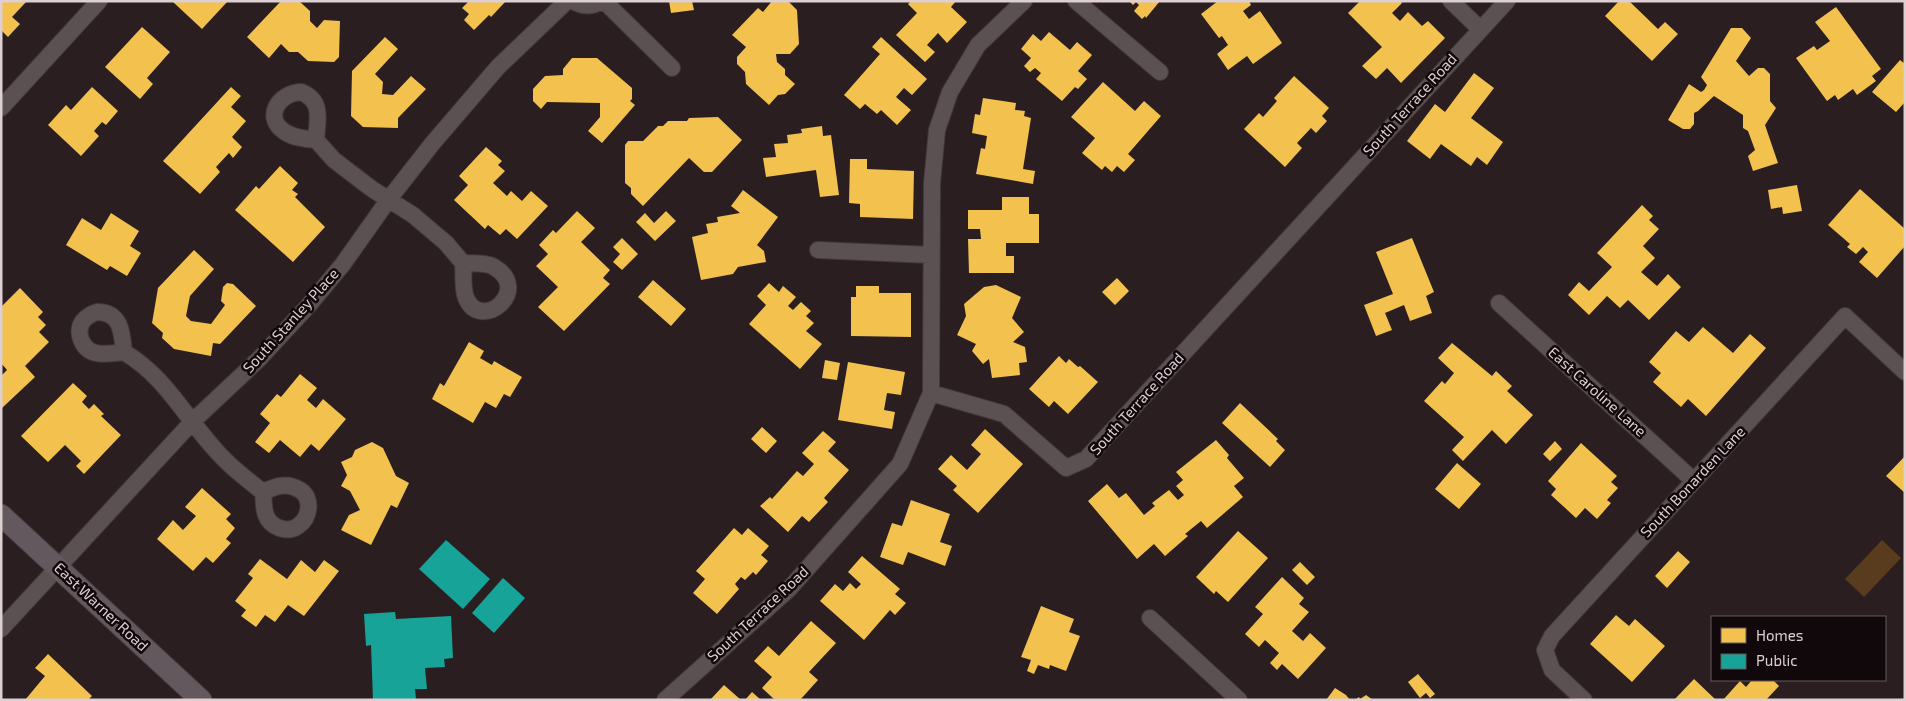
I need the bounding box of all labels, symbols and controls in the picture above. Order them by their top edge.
street label: South Terrace Road [1359,49,1460,159]
street label: South Stanley Place [239,264,342,376]
street label: East Caroline Lane [1545,343,1650,440]
street label: South Terrace Road [1086,348,1187,458]
street label: South Bonarden Lane [1636,422,1748,541]
street label: East Warner Road [51,558,152,654]
street label: South Terrace Road [703,562,812,665]
legend [1711,616,1886,681]
text: Homes [1756,626,1803,644]
text: Public [1756,651,1797,669]

